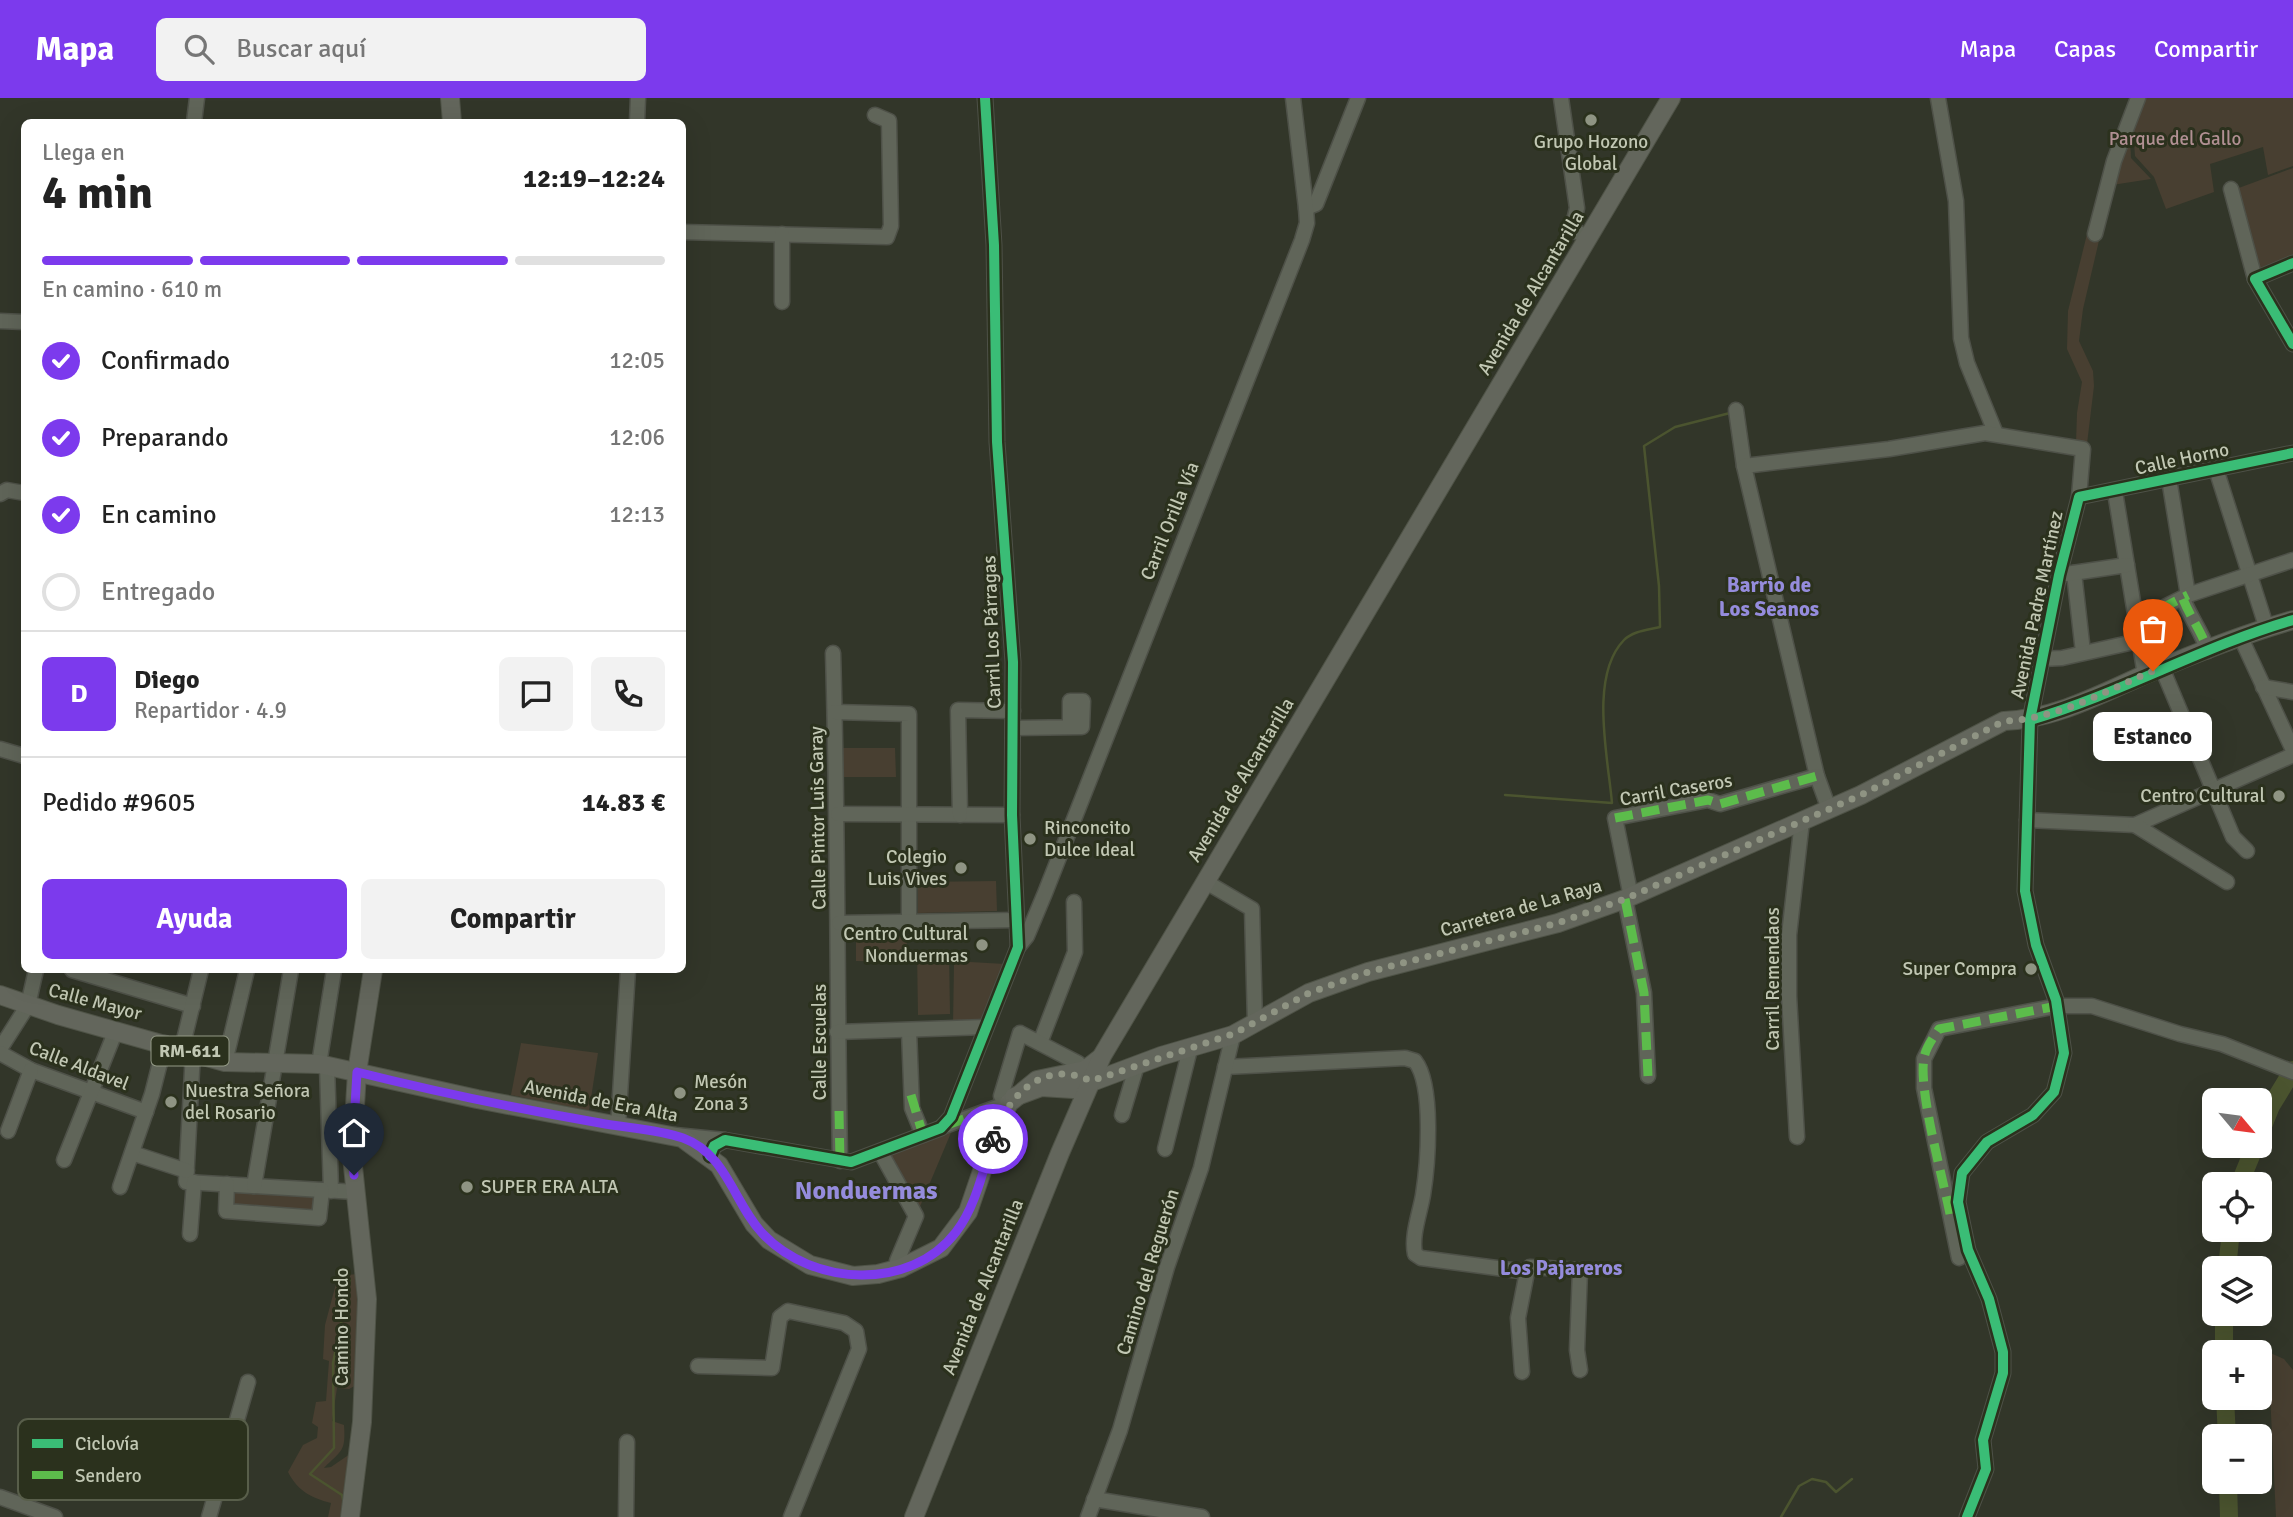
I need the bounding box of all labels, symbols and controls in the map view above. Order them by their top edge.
search box [156,18,646,81]
text: Mapa [35,29,114,70]
icon: search [180,30,218,68]
text: Buscar aquí [236,33,366,65]
text: Mapa [1960,34,2016,64]
text: Capas [2054,34,2116,64]
text: Compartir [2154,34,2258,64]
marker: Grupo Hozono Global [1583,112,1599,128]
park label: Parque del Gallo [2109,127,2241,151]
place label: Grupo Hozono Global [1534,130,1648,176]
text: Llega en [42,138,125,167]
text: 12:19–12:24 [523,163,665,195]
text: 4 min [42,165,153,221]
street label: Avenida de Alcantarilla [1472,206,1590,380]
text: En camino · 610 m [42,275,222,304]
icon: check [42,342,80,380]
text: Confirmado [101,345,230,377]
text: 12:05 [609,346,665,375]
icon: check [42,419,80,457]
text: Preparando [101,422,228,454]
text: 12:06 [609,423,665,452]
street label: Calle Horno [2133,437,2231,481]
street label: Carril Orilla Vía [1135,458,1205,584]
icon: check [42,496,80,534]
text: En camino [101,499,217,531]
text: 12:13 [609,500,665,529]
street label: Avenida Padre Martínez [2005,509,2069,701]
street label: Carril Los Párragas [977,555,1007,709]
district label: Barrio de Los Seanos [1719,572,1819,622]
text: Entregado [101,576,215,608]
pin [2123,599,2183,671]
icon: bag [2134,610,2172,648]
button: chat [499,657,573,731]
button: phone [591,657,665,731]
text: Diego [134,664,200,696]
text: D [70,678,88,710]
street label: Avenida de Alcantarilla [1182,693,1300,867]
text: Repartidor · 4.9 [134,696,287,725]
callout: Estanco [2094,713,2212,762]
text: Estanco [2113,722,2192,751]
street label: Calle Pintor Luis Garay [804,726,832,910]
street label: Carril Caseros [1618,768,1734,812]
place label: Centro Cultural [2140,784,2265,808]
text: Pedido #9605 [42,787,196,819]
text: 14.83 € [582,787,665,819]
marker: Centro Cultural [2271,788,2287,804]
place label: Rinconcito Dulce Ideal [1044,816,1135,862]
marker: Rinconcito Dulce Ideal [1022,831,1038,847]
place label: Colegio Luis Vives [867,845,947,891]
marker: Colegio Luis Vives [953,860,969,876]
street label: Carretera de La Raya [1437,873,1605,943]
button: Ayuda [42,879,347,959]
button: Compartir [361,879,665,959]
street label: Carril Remendaos [1761,907,1785,1051]
place label: Centro Cultural Nonduermas [843,922,968,968]
marker: Centro Cultural Nonduermas [974,937,990,953]
place label: Super Compra [1902,957,2017,981]
marker: Super Compra [2023,961,2039,977]
street label: Calle Mayor [46,978,144,1026]
street label: Calle Escuelas [808,984,832,1100]
street label: Calle Aldavel [26,1036,132,1096]
road number: RM-611 [152,1036,228,1066]
place label: Mesón Zona 3 [694,1070,749,1116]
street label: Avenida de Era Alta [522,1074,680,1128]
place label: Nuestra Señora del Rosario [185,1079,310,1125]
marker: Mesón Zona 3 [672,1085,688,1101]
north arrow [2202,1088,2272,1158]
map controls [2202,1088,2272,1494]
marker: Nuestra Señora del Rosario [163,1094,179,1110]
pin [324,1103,384,1175]
courier [958,1104,1028,1174]
icon: home [335,1114,373,1152]
icon: bike [974,1120,1012,1158]
button: locate [2202,1172,2272,1242]
place label: SUPER ERA ALTA [481,1175,619,1199]
district label: Nonduermas [794,1175,938,1207]
marker: SUPER ERA ALTA [459,1179,475,1195]
street label: Camino del Reguerón [1111,1186,1185,1358]
street label: Avenida de Alcantarilla [937,1196,1029,1378]
district label: Los Pajareros [1500,1255,1622,1281]
button: layers [2202,1256,2272,1326]
street label: Camino Hondo [330,1268,354,1386]
button: + [2202,1340,2272,1410]
legend [18,1419,248,1500]
button: − [2202,1424,2272,1494]
text: Ciclovía [75,1432,139,1456]
text: Sendero [75,1464,142,1488]

